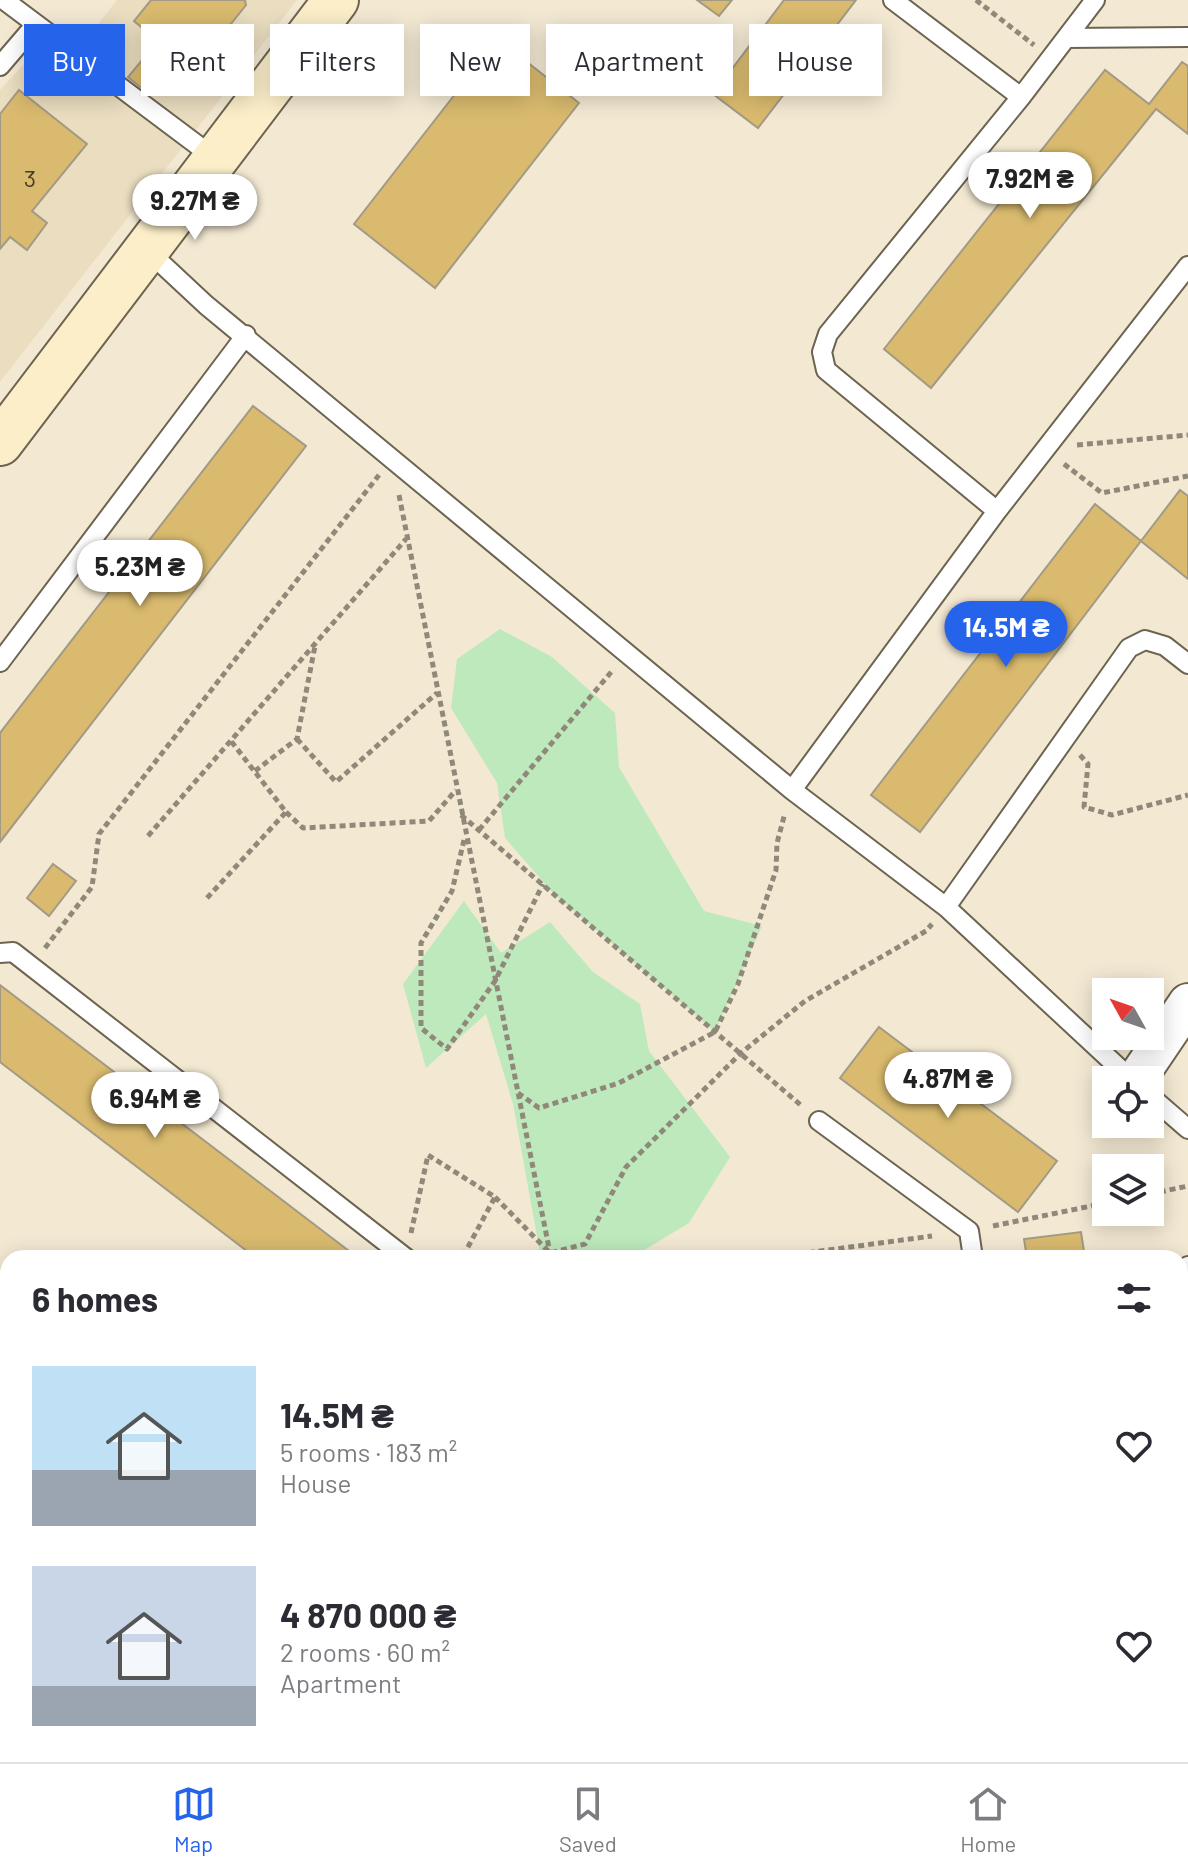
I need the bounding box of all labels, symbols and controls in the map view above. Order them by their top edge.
chip: Buy [24,24,125,96]
chip: Rent [141,24,254,96]
chip: Filters [270,24,404,96]
chip: New [420,24,530,96]
chip: Apartment [546,24,733,96]
chip: House [749,24,882,96]
pin: 7.92M ₴ [956,152,1104,220]
text: 7.92M ₴ [986,162,1074,193]
house number: 3 [24,163,36,192]
pin: 9.27M ₴ [121,174,269,242]
text: 9.27M ₴ [150,184,240,215]
pin: 5.23M ₴ [66,540,214,608]
text: 5.23M ₴ [95,550,185,581]
pin: 14.5M ₴ [932,601,1080,669]
text: 14.5M ₴ [962,611,1050,642]
north arrow [1092,978,1164,1050]
map controls [1092,978,1164,1226]
pin: 4.87M ₴ [874,1052,1022,1120]
text: 4.87M ₴ [903,1062,993,1093]
button: locate [1092,1066,1164,1138]
pin: 6.94M ₴ [81,1072,229,1140]
text: 6.94M ₴ [109,1082,201,1113]
button: layers [1092,1154,1164,1226]
icon: filters [1112,1276,1156,1320]
text: 6 homes [32,1278,158,1319]
text: 14.5M ₴ [280,1394,394,1435]
icon: home [96,1398,192,1494]
icon: heart [1112,1424,1156,1468]
text: 5 rooms · 183 m² [280,1436,457,1467]
text: House [280,1467,351,1498]
text: 4 870 000 ₴ [280,1594,456,1635]
icon: home [96,1598,192,1694]
icon: heart [1112,1624,1156,1668]
text: 2 rooms · 60 m² [280,1636,450,1667]
text: Apartment [280,1667,401,1698]
tab: Map [172,1782,216,1856]
tab: Saved [559,1782,617,1856]
tab: Home [960,1782,1016,1856]

